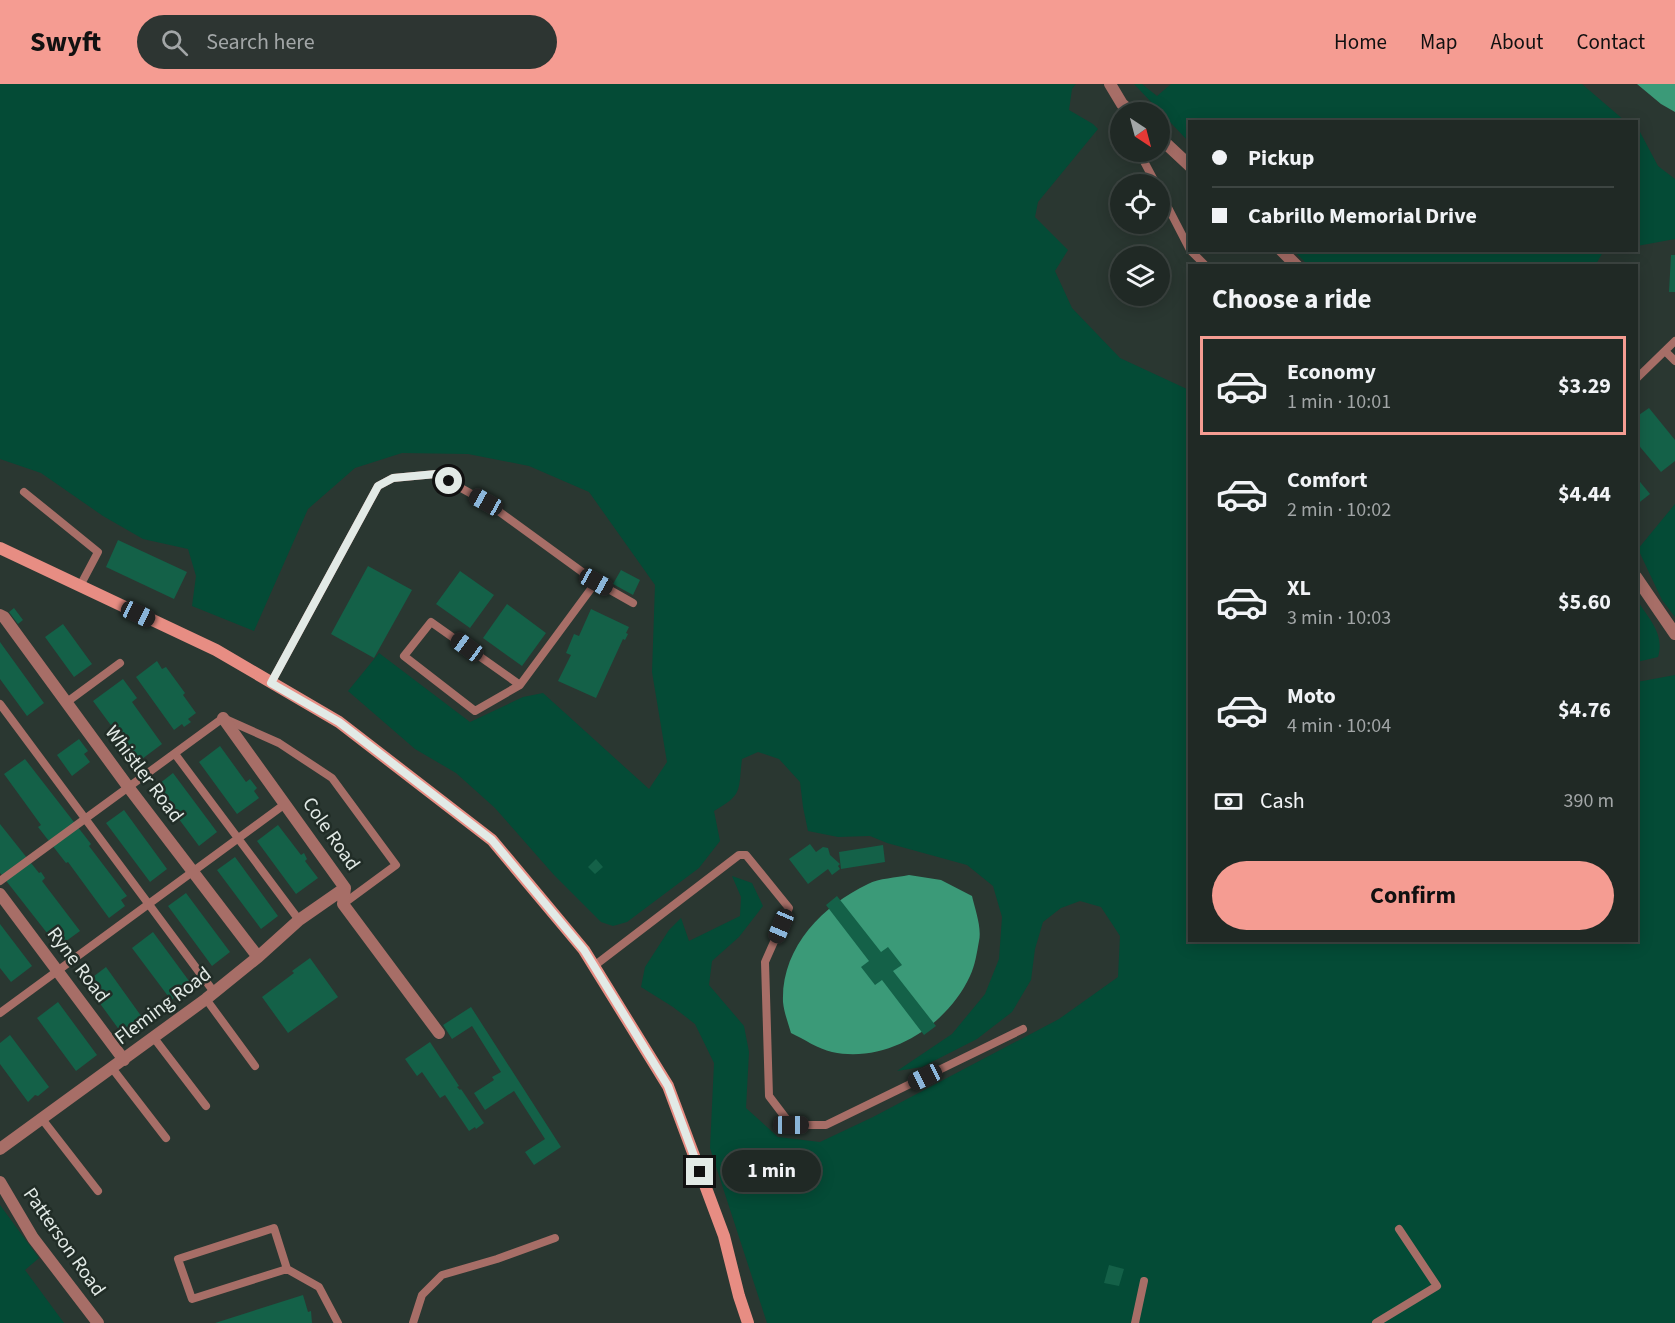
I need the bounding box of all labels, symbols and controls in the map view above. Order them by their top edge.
search box [137,15,557,69]
text: Swyft [30,22,101,62]
icon: search [158,26,191,59]
text: Search here [206,26,315,58]
text: Home [1334,27,1387,57]
text: Map [1420,27,1458,57]
text: About [1491,27,1543,57]
text: Contact [1576,27,1645,57]
north arrow [1110,102,1170,162]
map controls [1110,102,1170,306]
text: Pickup [1248,142,1314,174]
button: locate [1110,174,1170,234]
text: Cabrillo Memorial Drive [1248,200,1477,232]
button: layers [1110,246,1170,306]
text: Choose a ride [1212,280,1372,319]
text: Economy [1287,356,1376,388]
icon: car [1215,359,1269,413]
text: $3.29 [1558,370,1611,402]
text: 1 min · 10:01 [1287,388,1391,416]
text: Comfort [1287,464,1368,496]
route start [435,467,462,494]
icon: car [1215,467,1269,521]
text: $4.44 [1558,478,1611,510]
car [466,485,506,519]
text: 2 min · 10:02 [1287,496,1391,524]
car [576,565,616,599]
text: XL [1287,572,1311,604]
icon: car [1215,575,1269,629]
text: $5.60 [1558,586,1611,618]
car [118,598,158,630]
text: 3 min · 10:03 [1287,604,1391,632]
car [447,629,487,665]
text: Moto [1287,680,1336,712]
icon: car [1215,683,1269,737]
text: $4.76 [1558,694,1611,726]
text: 4 min · 10:04 [1287,712,1391,740]
street label: Whistler Road [98,720,190,828]
icon: cash [1212,785,1245,818]
text: Cash [1260,785,1305,817]
text: 390 m [1564,787,1614,815]
street label: Cole Road [295,791,367,877]
button: Confirm [1212,861,1614,930]
car [766,906,796,946]
street label: Ryne Road [40,921,116,1009]
street label: Fleming Road [109,960,217,1052]
car [905,1061,945,1093]
car [773,1116,809,1134]
callout: 1 min [721,1151,820,1193]
text: 1 min [747,1157,796,1185]
route end [686,1158,713,1185]
street label: Patterson Road [16,1182,112,1302]

